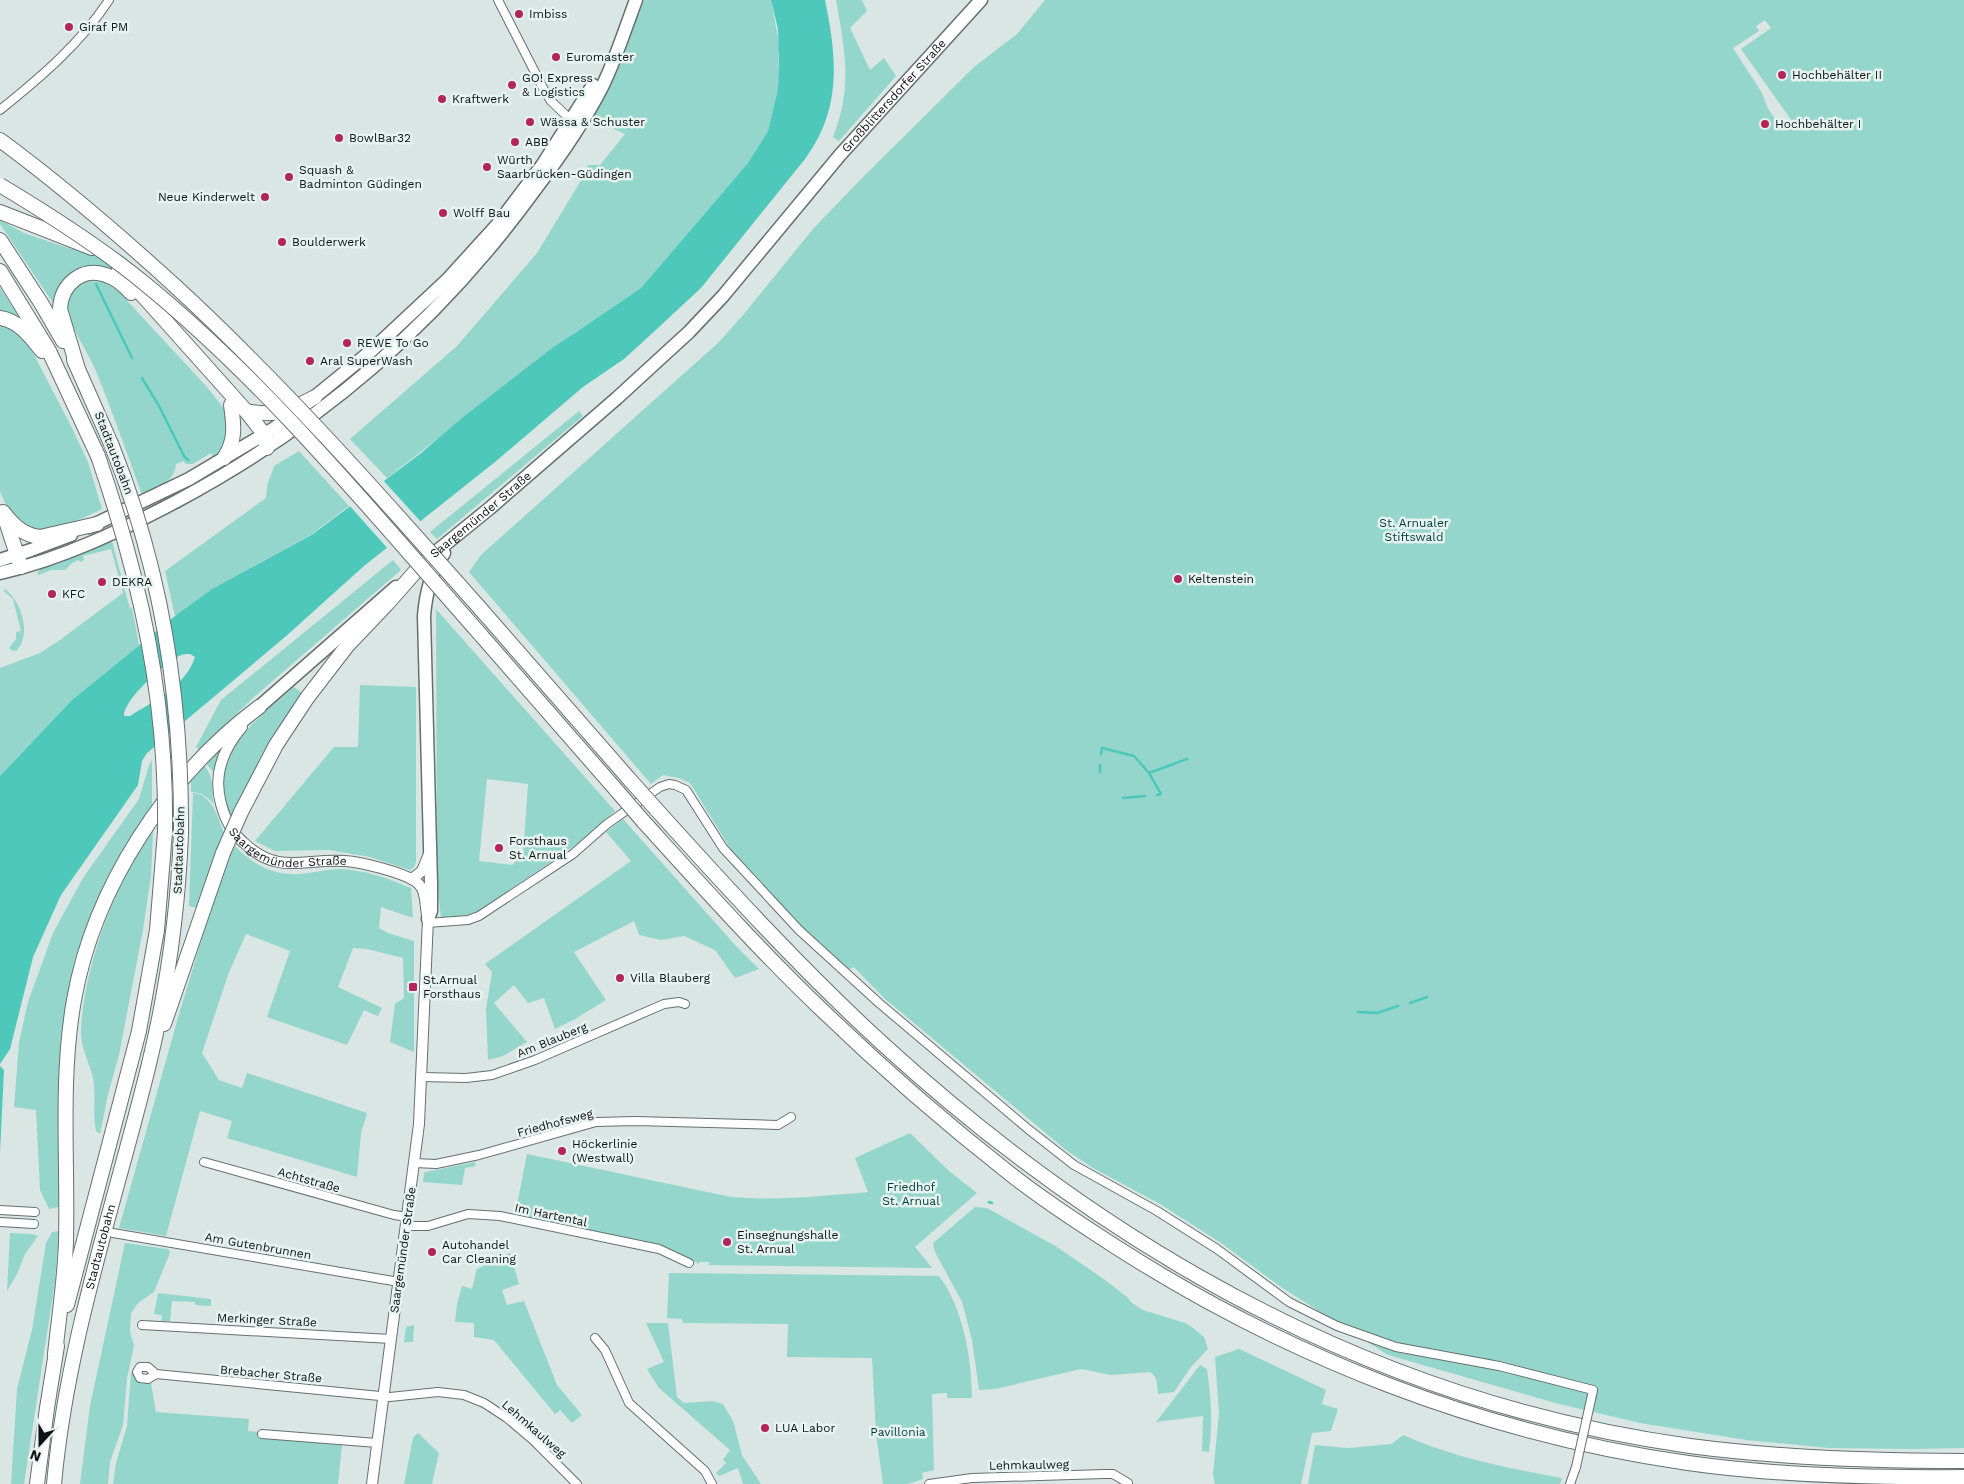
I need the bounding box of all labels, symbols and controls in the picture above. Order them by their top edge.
place label: Imbiss [529,7,567,21]
marker: Imbiss [513,8,525,20]
place label: Giraf PM [79,20,128,34]
marker: Giraf PM [63,21,75,33]
street label: Großblittersdorfer Straße [839,36,949,155]
place label: Euromaster [566,50,634,64]
marker: Euromaster [550,51,562,63]
place label: Hochbehälter II [1792,68,1882,82]
marker: Hochbehälter II [1776,69,1788,81]
place label: GO! Express & Logistics [522,71,593,99]
marker: GO! Express & Logistics [506,79,518,91]
place label: Kraftwerk [452,92,509,106]
marker: Kraftwerk [436,93,448,105]
place label: Wässa & Schuster [540,115,645,129]
marker: Wässa & Schuster [524,116,536,128]
place label: Hochbehälter I [1775,117,1861,131]
marker: Hochbehälter I [1759,118,1771,130]
place label: BowlBar32 [349,131,411,145]
marker: BowlBar32 [333,132,345,144]
place label: ABB [525,135,549,149]
marker: ABB [509,136,521,148]
place label: Würth Saarbrücken-Güdingen [497,153,632,181]
marker: Würth Saarbrücken-Güdingen [481,161,493,173]
place label: Squash & Badminton Güdingen [299,163,422,191]
marker: Squash & Badminton Güdingen [283,171,295,183]
place label: Neue Kinderwelt [158,190,255,204]
marker: Neue Kinderwelt [259,191,271,203]
place label: Wolff Bau [453,206,510,220]
marker: Wolff Bau [437,207,449,219]
place label: Boulderwerk [292,235,366,249]
marker: Boulderwerk [276,236,288,248]
place label: REWE To Go [357,336,429,350]
marker: REWE To Go [341,337,353,349]
place label: Aral SuperWash [320,354,413,368]
marker: Aral SuperWash [304,355,316,367]
street label: Stadtautobahn [92,410,136,496]
street label: Saargemünder Straße [427,469,534,561]
park label: St. Arnualer Stiftswald [1379,516,1449,544]
place label: Keltenstein [1188,572,1254,586]
marker: Keltenstein [1172,573,1184,585]
place label: DEKRA [112,575,152,589]
marker: DEKRA [96,576,108,588]
place label: KFC [62,587,85,601]
marker: KFC [46,588,58,600]
street label: Stadtautobahn [170,806,188,894]
street label: Saargemünder Straße [226,825,347,870]
place label: Forsthaus St. Arnual [509,834,567,862]
marker: Forsthaus St. Arnual [493,842,505,854]
place label: Villa Blauberg [630,971,711,985]
marker: Villa Blauberg [614,972,626,984]
place label: St.Arnual Forsthaus [423,973,481,1001]
marker: St.Arnual Forsthaus [407,981,419,993]
street label: Am Blauberg [515,1019,590,1060]
street label: Friedhofsweg [516,1106,595,1140]
place label: Höckerlinie (Westwall) [572,1137,638,1165]
marker: Höckerlinie (Westwall) [556,1145,568,1157]
street label: Achtstraße [276,1164,342,1196]
park label: Friedhof St. Arnual [882,1180,940,1208]
street label: Saargemünder Straße [387,1186,419,1314]
street label: Im Hartental [513,1200,589,1230]
street label: Stadtautobahn [83,1203,118,1291]
place label: Einsegnungshalle St. Arnual [737,1228,838,1256]
street label: Am Gutenbrunnen [204,1230,312,1262]
marker: Einsegnungshalle St. Arnual [721,1236,733,1248]
place label: Autohandel Car Cleaning [442,1238,516,1266]
marker: Autohandel Car Cleaning [426,1246,438,1258]
street label: Merkinger Straße [217,1310,317,1330]
street label: Brebacher Straße [220,1363,323,1385]
street label: Lehmkaulweg [499,1397,569,1461]
north arrow [15,1419,65,1469]
place label: LUA Labor [775,1421,835,1435]
marker: LUA Labor [759,1422,771,1434]
park label: Pavillonia [870,1425,926,1439]
text: N [28,1447,43,1465]
street label: Lehmkaulweg [989,1457,1070,1473]

